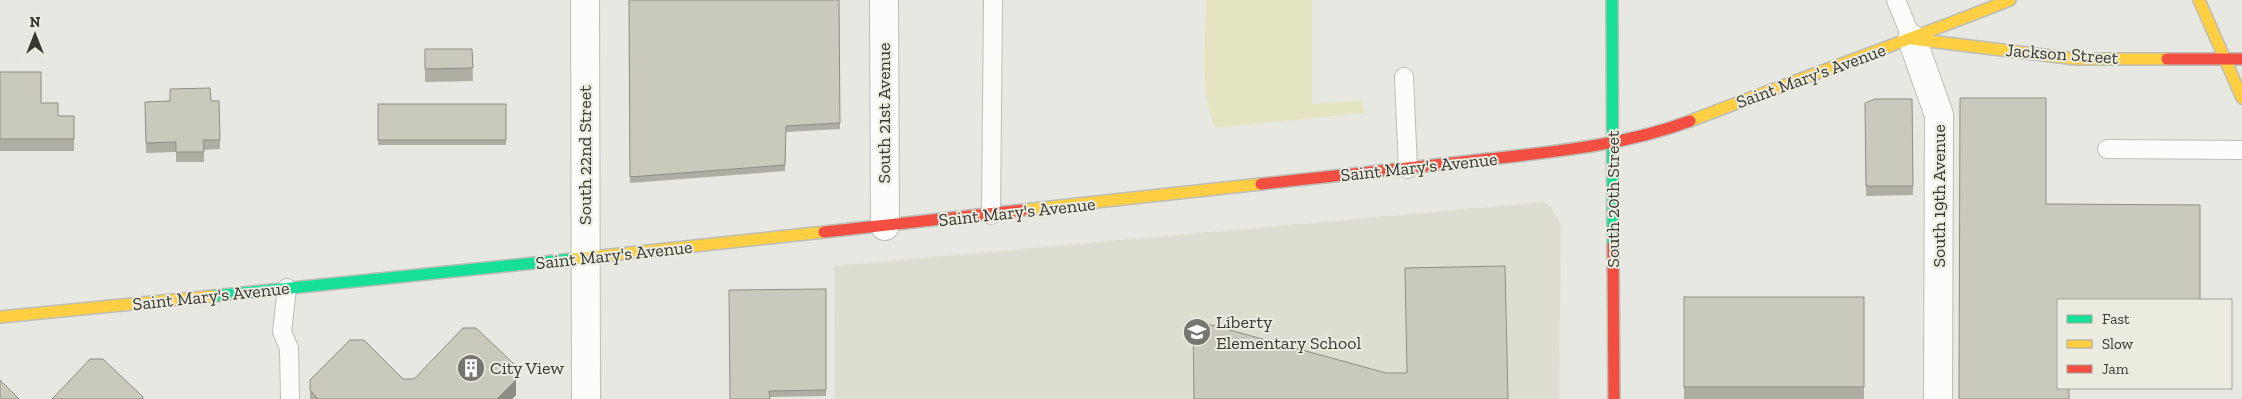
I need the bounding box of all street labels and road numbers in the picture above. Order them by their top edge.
street label: Saint Mary's Avenue [1733,39,1889,113]
street label: Jackson Street [2005,39,2119,69]
street label: South 21st Avenue [873,43,895,183]
street label: South 22nd Street [574,85,596,225]
street label: South 19th Avenue [1928,124,1950,268]
street label: South 20th Street [1602,130,1624,268]
street label: Saint Mary's Avenue [1340,148,1498,186]
street label: Saint Mary's Avenue [938,193,1096,231]
street label: Saint Mary's Avenue [535,236,693,274]
street label: Saint Mary's Avenue [132,277,290,315]

